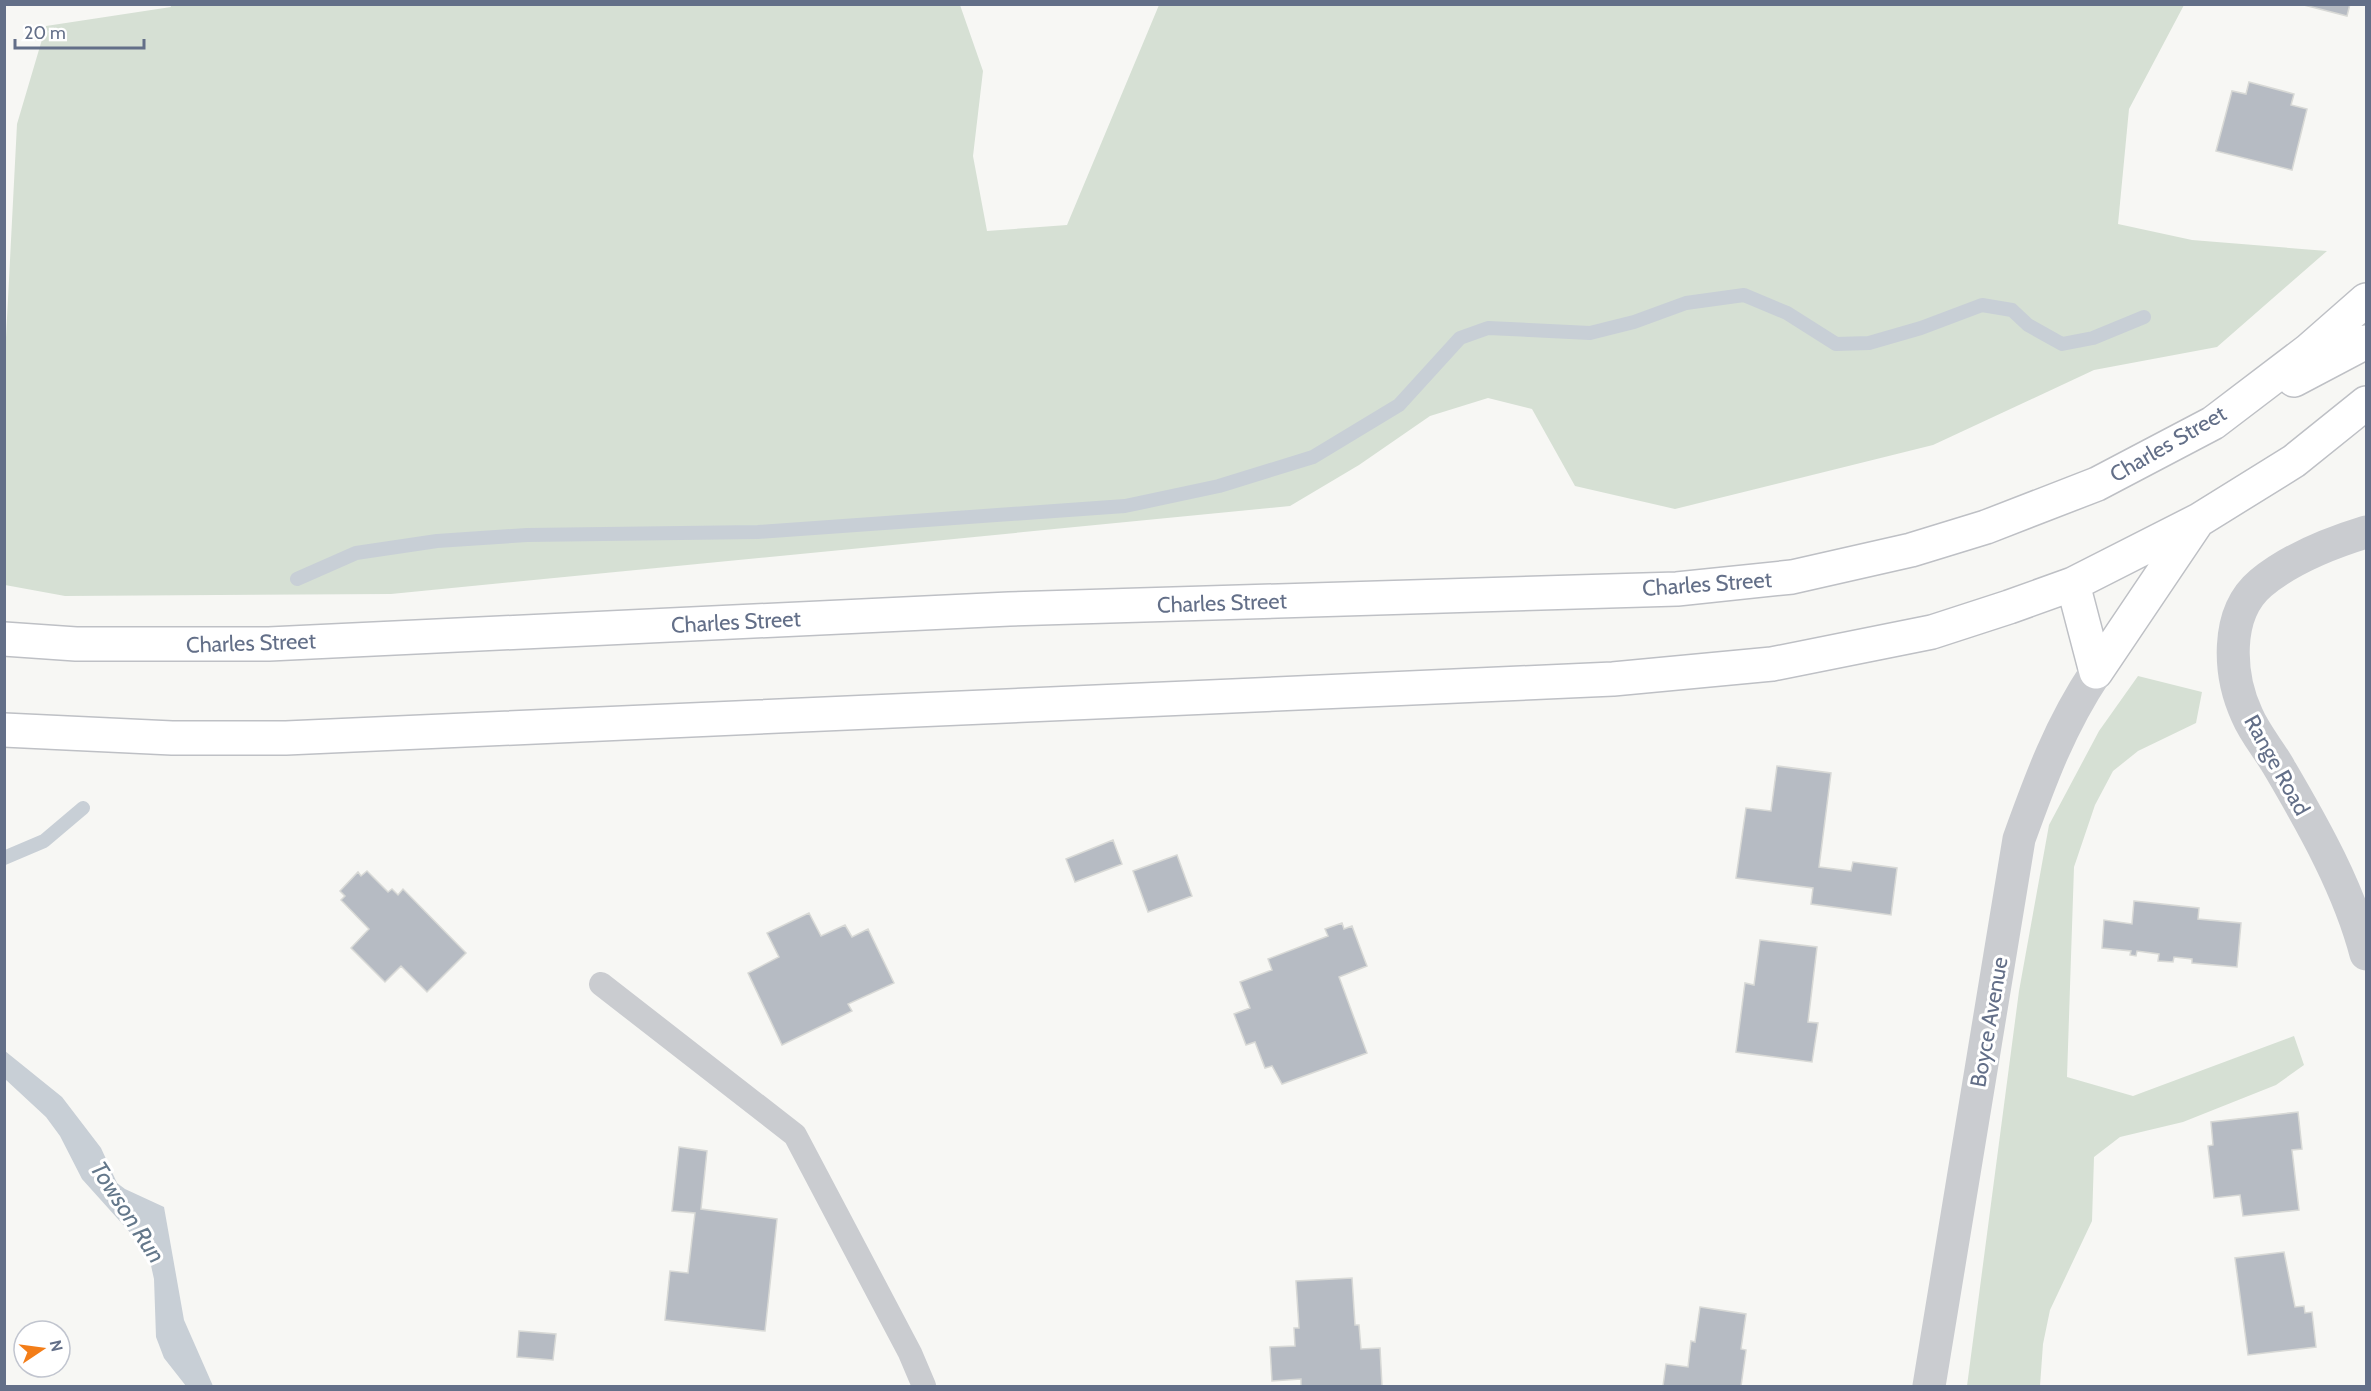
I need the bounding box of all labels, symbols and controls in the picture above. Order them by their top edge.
scale bar [15,12,144,50]
text: 20 m [24,22,66,44]
street label: Charles Street [2105,400,2232,488]
street label: Charles Street [1641,566,1773,602]
street label: Charles Street [1157,587,1288,619]
street label: Charles Street [670,605,802,639]
street label: Charles Street [186,627,317,659]
street label: Range Road [2238,710,2316,820]
street label: Boyce Avenue [1964,955,2014,1089]
water label: Towson Run [84,1156,172,1268]
north arrow [12,1319,72,1379]
text: N [46,1338,67,1353]

